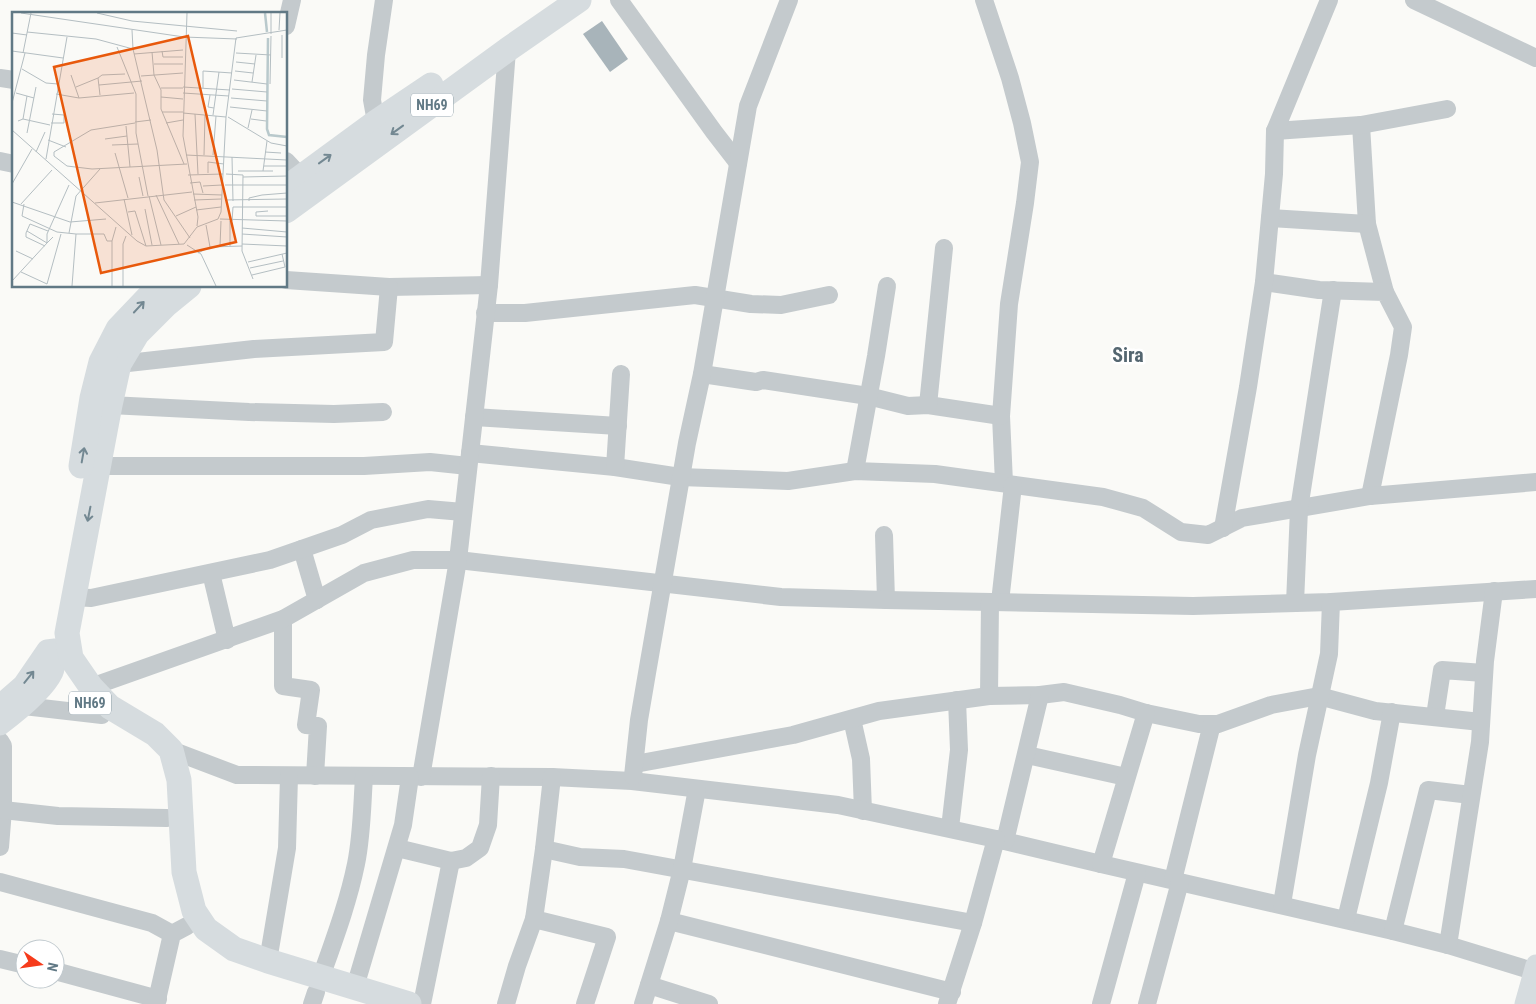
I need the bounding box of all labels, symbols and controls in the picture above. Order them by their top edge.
inset map [12,12,288,288]
road number: NH69 [411,94,453,116]
one-way arrow [390,125,404,135]
one-way arrow [318,154,332,164]
one-way arrow [133,301,145,313]
district label: Sira [1112,343,1144,367]
one-way arrow [78,448,88,464]
one-way arrow [84,505,93,521]
one-way arrow [23,671,34,684]
road number: NH69 [69,691,111,714]
north arrow [15,939,65,989]
text: N [44,961,61,973]

